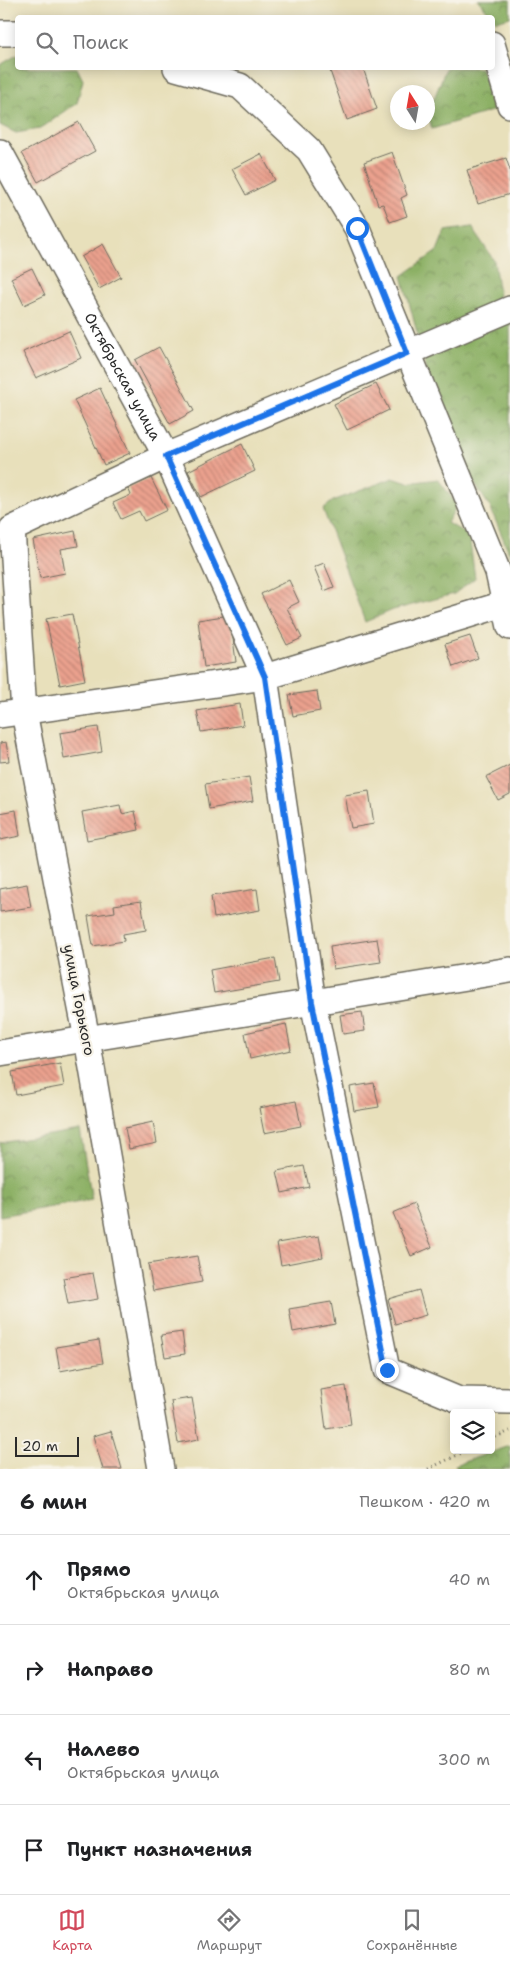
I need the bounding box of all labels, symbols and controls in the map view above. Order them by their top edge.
search box [15,15,495,70]
icon: search [33,29,61,57]
text: Поиск [73,30,128,55]
north arrow [390,85,435,130]
route start [346,217,369,240]
street label: Октябрьская улица [80,309,166,445]
street label: улица Горького [58,943,100,1057]
route end [376,1359,399,1382]
map controls [450,1409,495,1454]
button: layers [450,1409,495,1454]
scale bar [15,1434,79,1457]
text: 20 m [22,1437,58,1455]
text: 6 мин [20,1488,87,1516]
text: Пешком · 420 m [360,1491,490,1512]
text: Прямо [67,1557,131,1582]
icon: ahead [20,1566,48,1594]
text: 40 m [448,1569,490,1590]
text: Октябрьская улица [67,1582,219,1603]
icon: right [20,1656,48,1684]
text: Направо [67,1657,153,1682]
text: 80 m [449,1659,490,1680]
text: Налево [67,1737,140,1762]
icon: left [20,1746,48,1774]
text: 300 m [438,1749,490,1770]
text: Октябрьская улица [67,1762,219,1783]
icon: arrive [20,1836,48,1864]
text: Пункт назначения [67,1837,252,1862]
tab: Карта [52,1906,92,1954]
tab: Маршрут [197,1906,262,1954]
tab: Сохранённые [366,1906,458,1954]

